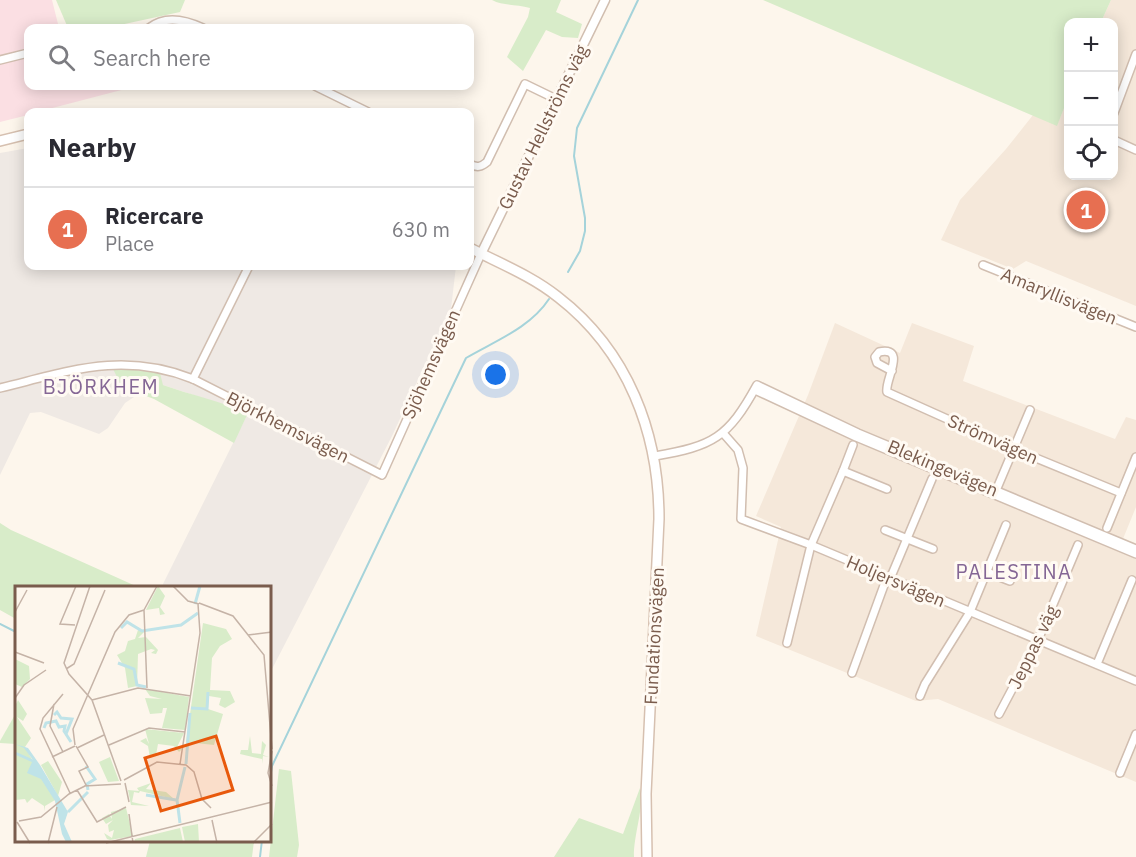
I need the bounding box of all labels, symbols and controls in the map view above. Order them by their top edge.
map controls [1064,18,1118,180]
button: + [1064,18,1118,72]
search box [24,24,474,90]
street label: Gustav Hellströms väg [493,40,593,213]
icon: search [45,41,78,74]
text: Search here [93,43,211,72]
button: − [1064,72,1118,126]
button: locate [1064,126,1118,180]
text: Nearby [48,130,136,164]
pin: 1 [1066,188,1106,232]
text: Ricercare [105,201,204,230]
text: 1 [62,216,74,243]
text: 630 m [392,216,450,243]
text: Place [105,230,154,257]
street label: Amaryllisvägen [998,262,1120,330]
street label: Sjöhemsvägen [397,306,465,422]
your location [481,360,510,389]
district label: BJÖRKHEM [43,373,159,400]
street label: Björkhemsvägen [223,386,353,468]
street label: Strömvägen [944,409,1042,469]
street label: Blekingevägen [884,434,1002,502]
street label: Holjersvägen [843,550,949,612]
district label: PALESTINA [956,558,1072,585]
street label: Fundationsvägen [639,567,669,705]
inset map [15,586,272,842]
street label: Jeppas väg [1003,601,1063,693]

